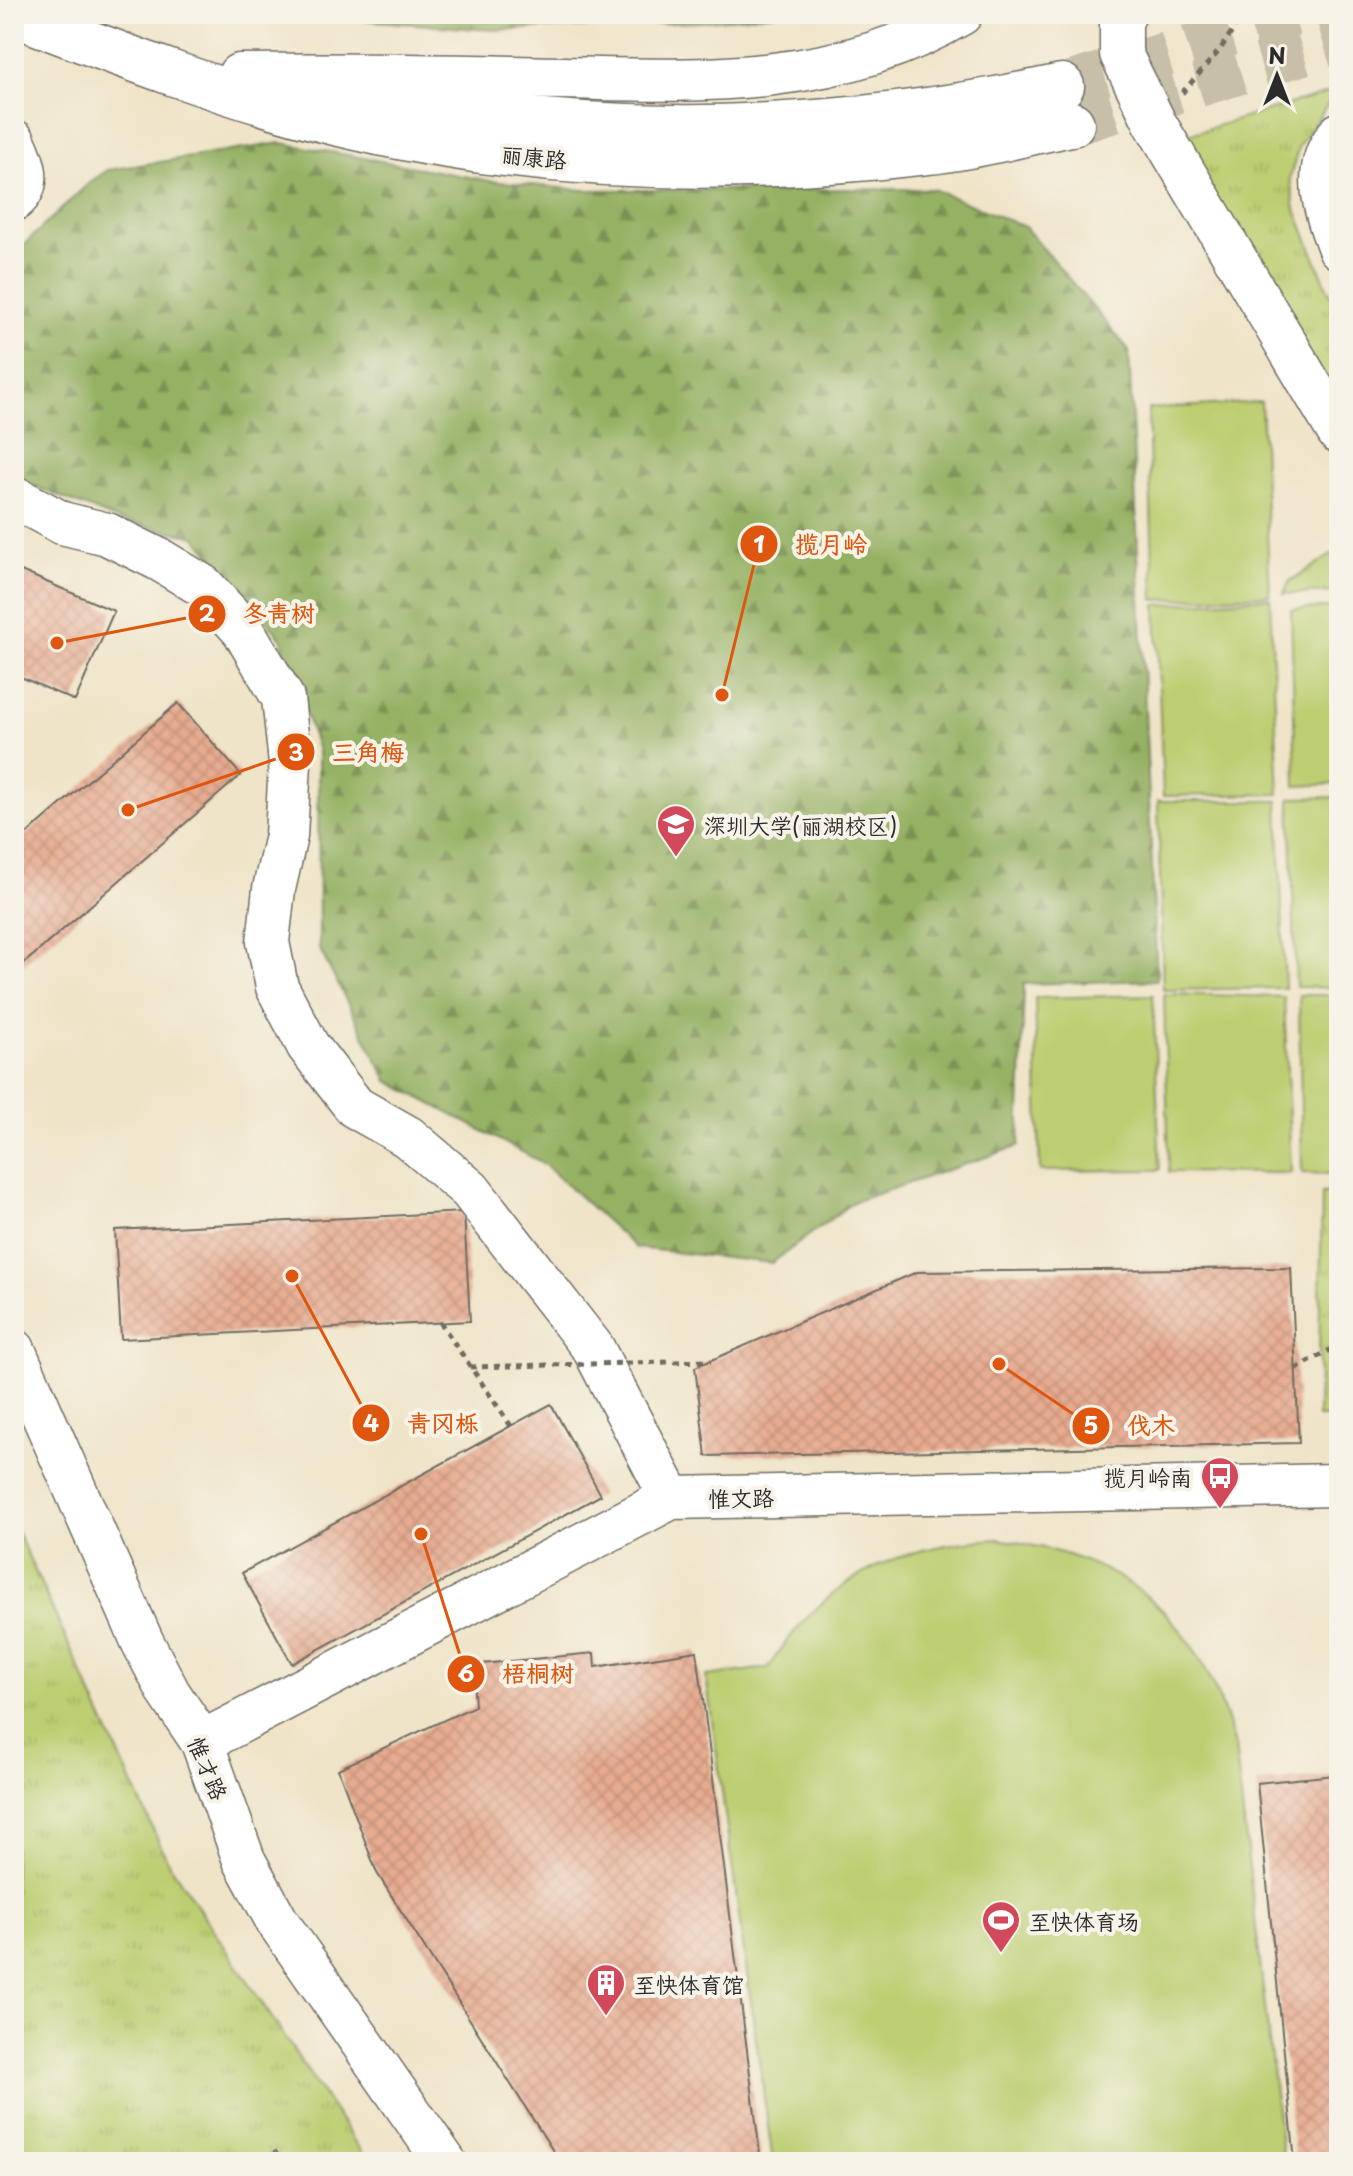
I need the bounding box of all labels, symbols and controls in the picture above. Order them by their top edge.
north arrow [1237,36,1317,116]
text: N [1268,38,1286,71]
street label: 丽康路 [499,136,569,176]
callout: 揽月岭 [739,520,883,568]
text: 1 [753,525,765,561]
text: 揽月岭 [795,525,868,561]
callout: 冬青树 [187,590,331,638]
text: 2 [199,594,216,630]
text: 冬青树 [243,594,315,630]
callout: 三角梅 [276,728,420,776]
text: 3 [288,733,304,769]
text: 三角梅 [332,733,404,769]
school or university icon: 深圳大学(丽湖校区) [655,803,697,858]
place label: 深圳大学(丽湖校区) [704,808,897,841]
callout: 青冈栎 [351,1399,495,1447]
callout: 伐木 [1071,1402,1191,1450]
text: 4 [363,1404,379,1440]
text: 青冈栎 [407,1404,479,1440]
text: 5 [1083,1406,1099,1442]
text: 伐木 [1127,1406,1175,1442]
bus stop icon: 揽月岭南 [1199,1455,1241,1510]
place label: 揽月岭南 [1104,1460,1192,1493]
street label: 惟文路 [708,1480,774,1514]
callout: 梧桐树 [446,1650,590,1698]
text: 6 [458,1654,475,1690]
text: 梧桐树 [502,1654,574,1690]
street label: 惟才路 [181,1731,237,1805]
sports icon: 至快体育场 [980,1899,1022,1954]
place label: 至快体育场 [1029,1904,1139,1937]
building icon: 至快体育馆 [585,1962,627,2017]
place label: 至快体育馆 [634,1967,744,2000]

